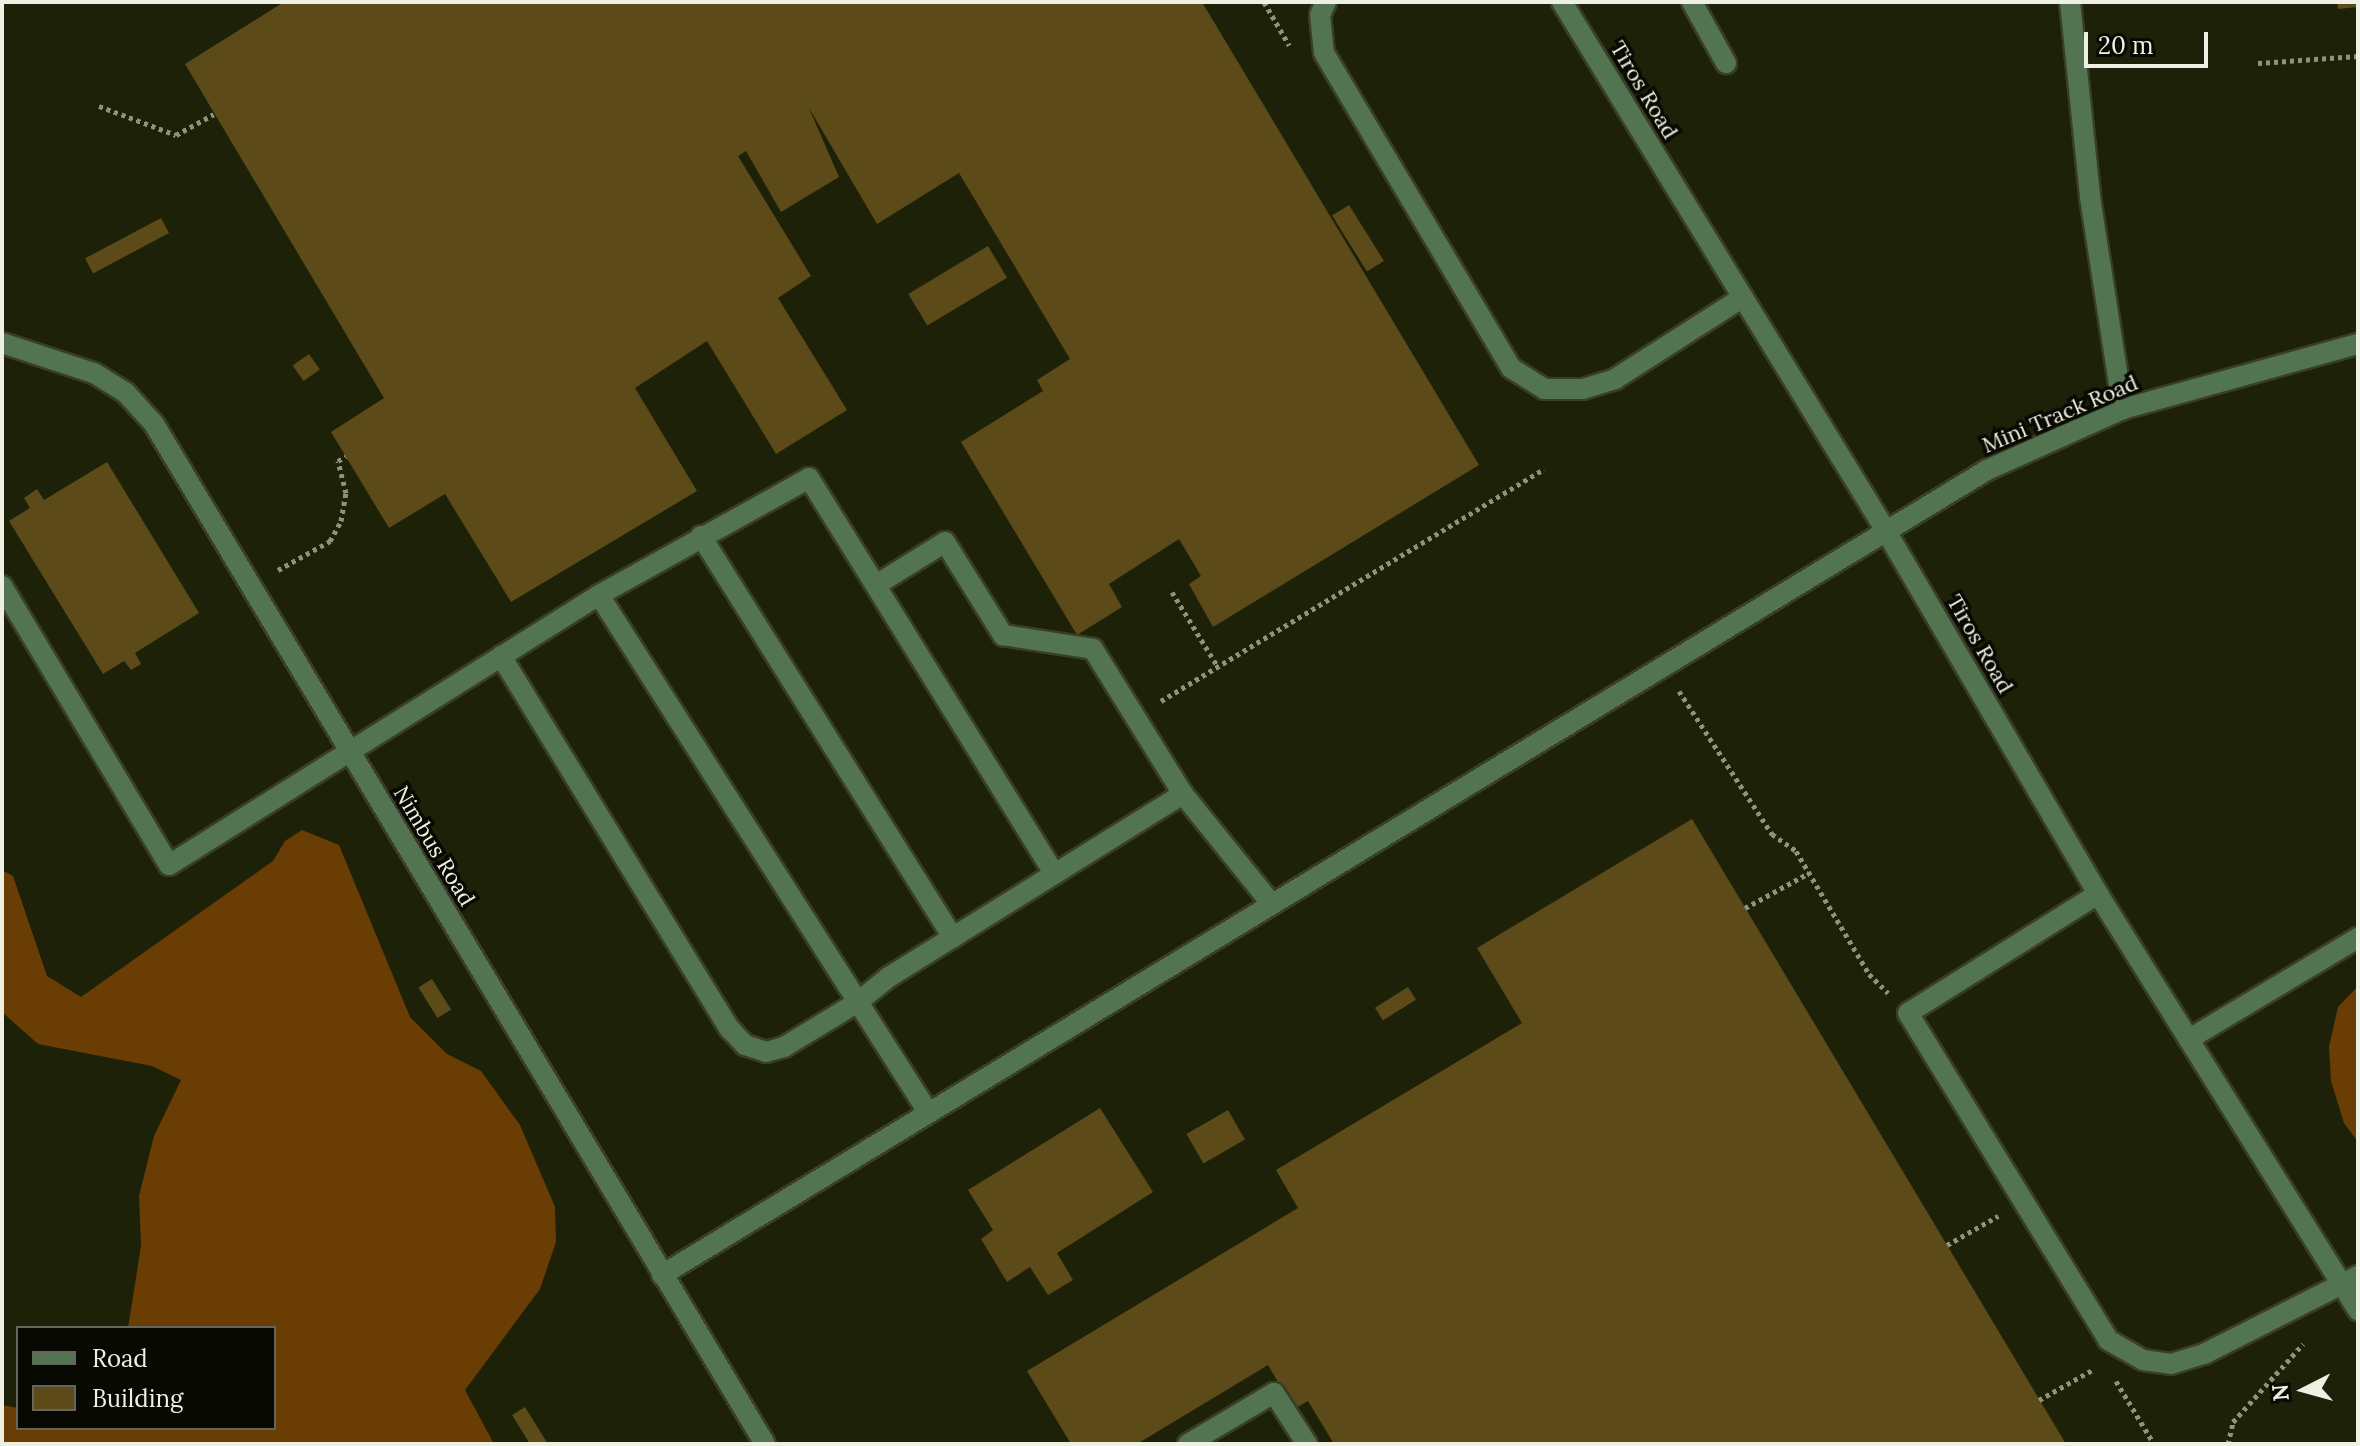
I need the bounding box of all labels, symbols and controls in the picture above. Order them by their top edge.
scale bar [2088,16,2212,66]
text: 20 m [2098,30,2154,61]
street label: Tiros Road [1604,36,1684,144]
street label: Mini Track Road [1978,369,2142,459]
street label: Tiros Road [1941,590,2019,698]
street label: Nimbus Road [388,781,480,911]
legend [16,1326,276,1430]
text: Road [92,1343,148,1374]
north arrow [2264,1350,2344,1430]
text: Building [92,1383,183,1414]
text: N [2265,1383,2295,1402]

